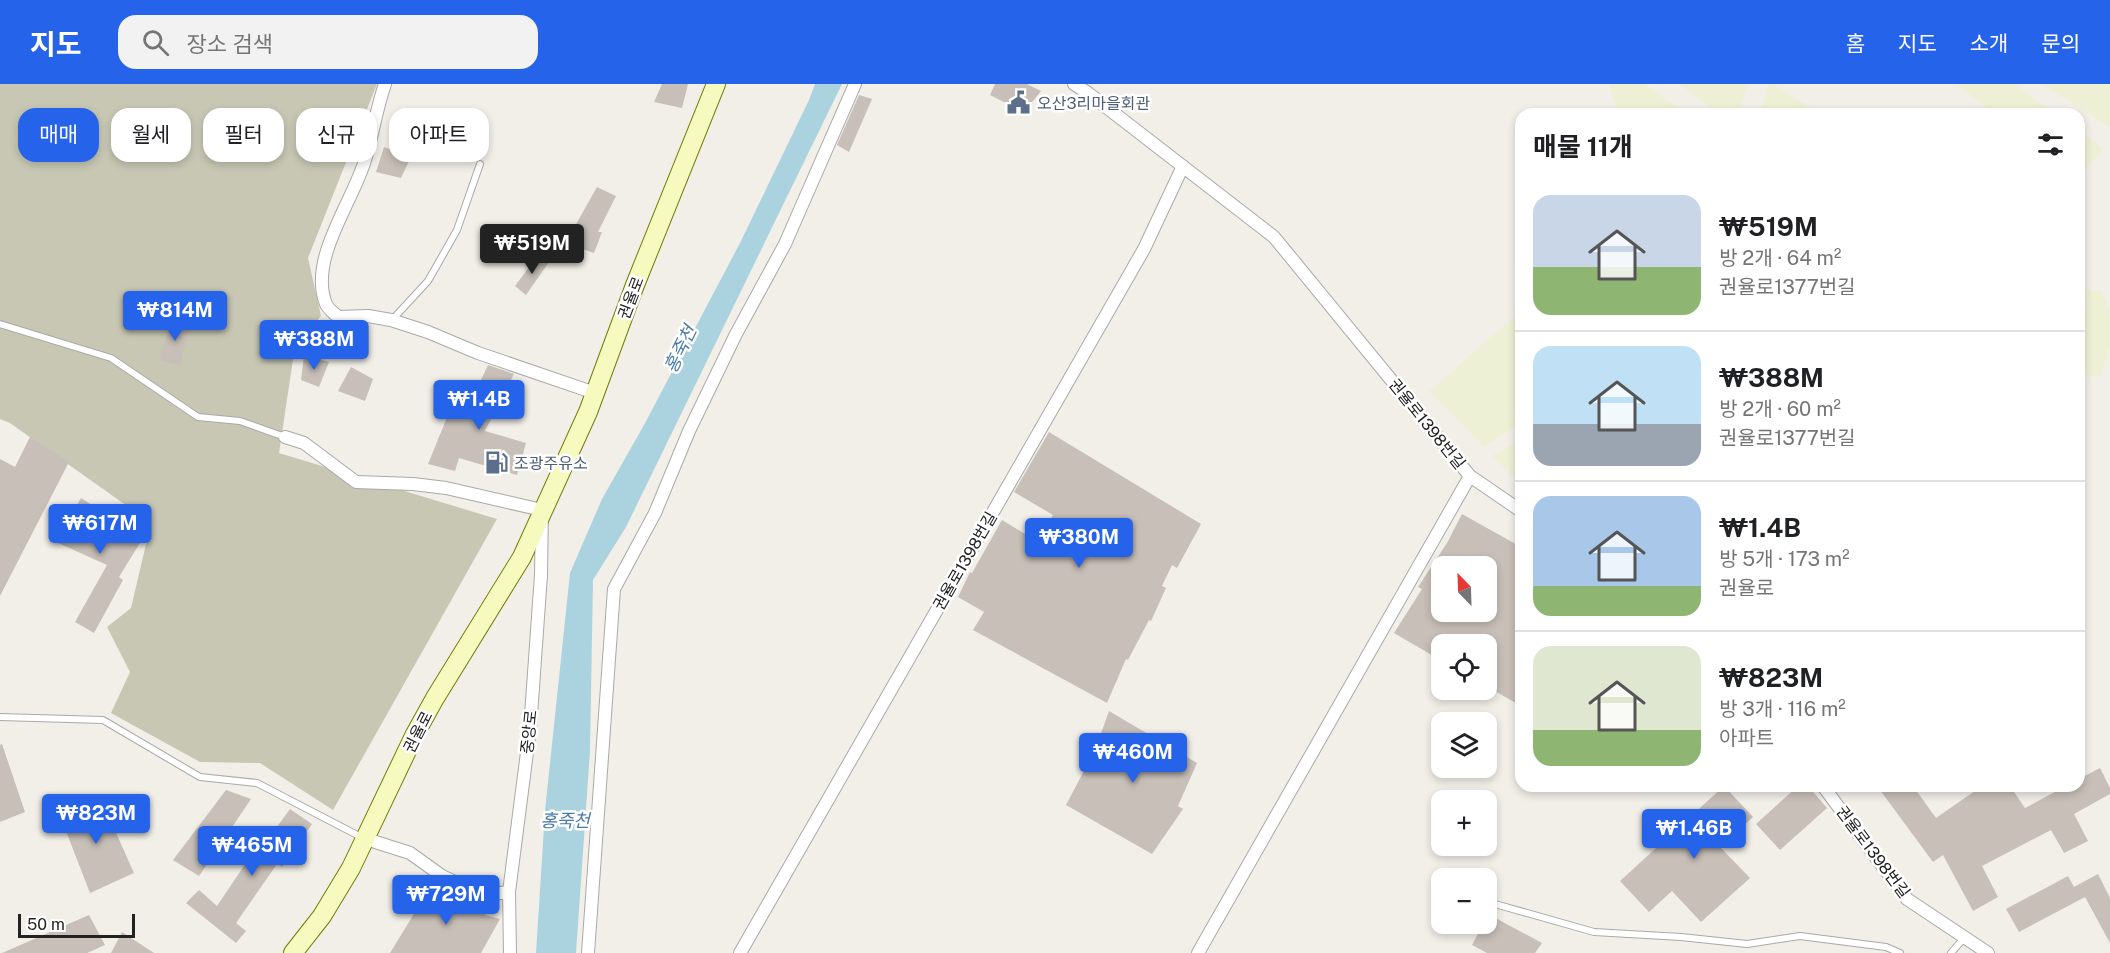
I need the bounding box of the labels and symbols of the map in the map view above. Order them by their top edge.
public building icon: 오산3리마을회관 [1006,90,1032,116]
place label: 오산3리마을회관 [1037,94,1150,113]
pin: ₩519M [490,224,574,275]
street label: 권율로 [614,274,648,322]
pin: ₩814M [133,291,217,342]
pin: ₩388M [272,320,356,371]
water label: 홍죽천 [660,320,701,376]
street label: 권율로1398번길 [1385,375,1469,473]
pin: ₩1.4B [437,380,521,431]
fuel station icon: 조광주유소 [483,450,509,476]
place label: 조광주유소 [514,454,588,473]
pin: ₩617M [58,504,142,555]
street label: 권율로1398번길 [929,508,1001,614]
pin: ₩380M [1037,518,1121,569]
north arrow [1431,556,1497,622]
street label: 권율로 [400,708,437,756]
street label: 중앙로 [517,709,541,755]
pin: ₩460M [1091,733,1175,784]
pin: ₩823M [54,794,138,845]
street label: 권율로1398번길 [1832,802,1914,902]
pin: ₩1.46B [1645,809,1743,860]
water label: 홍죽천 [540,810,592,831]
pin: ₩465M [210,826,294,877]
pin: ₩729M [404,875,488,926]
scale bar [18,911,135,938]

